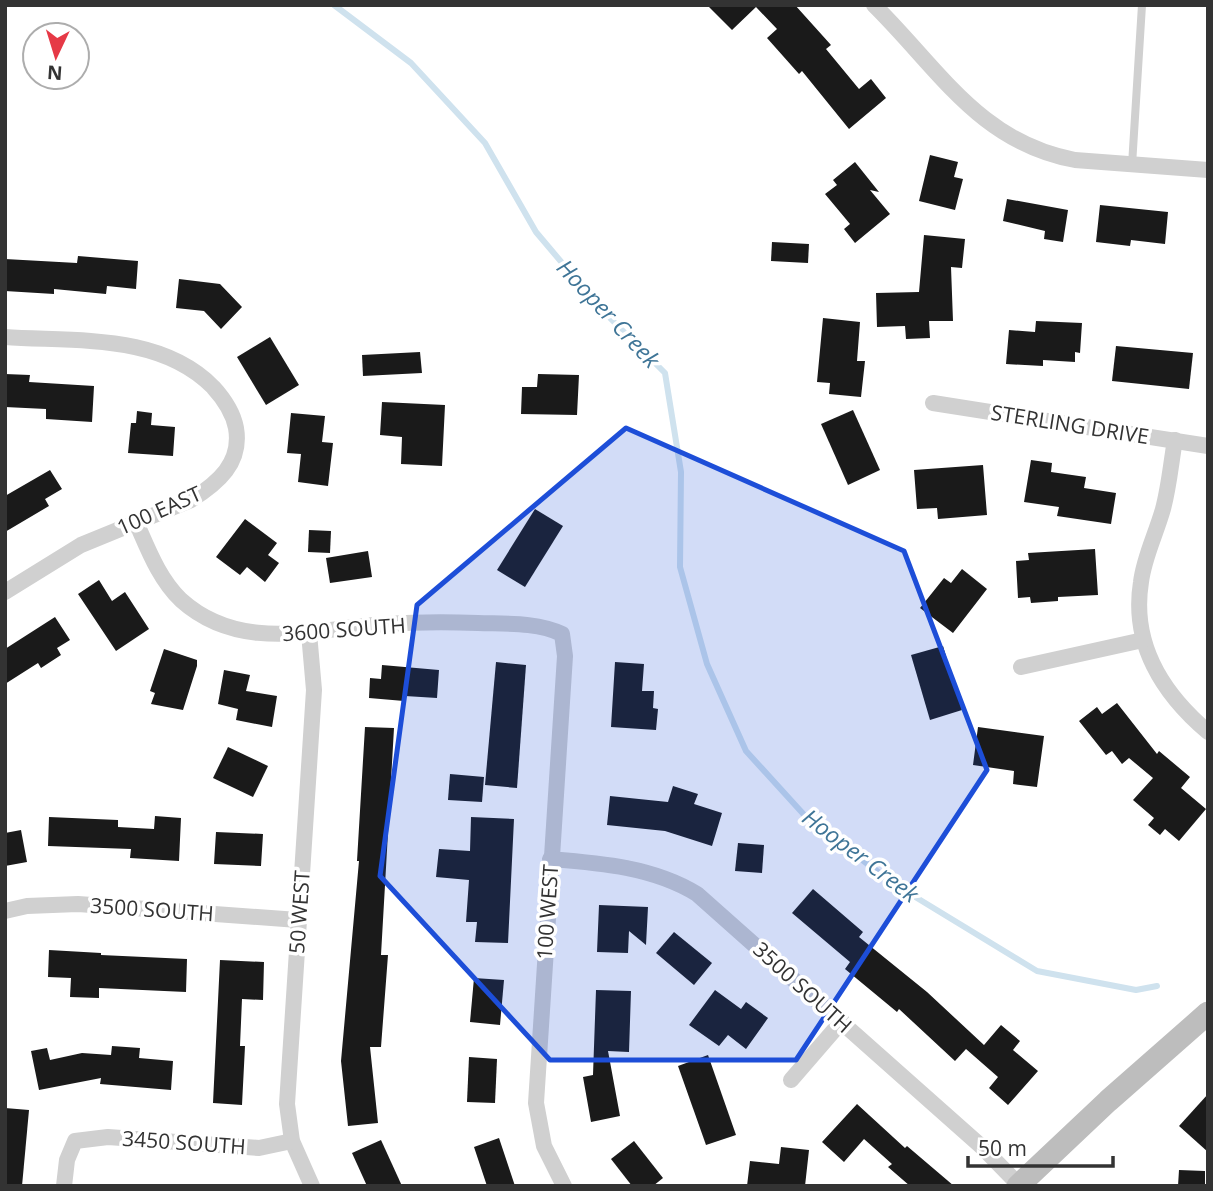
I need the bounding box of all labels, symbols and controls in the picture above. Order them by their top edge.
north arrow [21,21,91,91]
text: N [46,59,63,86]
water label: Hooper Creek [550,252,668,375]
street label: STERLING DRIVE [989,398,1151,450]
street label: 100 EAST [112,479,206,541]
street label: 3600 SOUTH [281,611,407,647]
water label: Hooper Creek [796,801,926,910]
street label: 100 WEST [530,863,564,961]
street label: 50 WEST [282,869,316,955]
street label: 3500 SOUTH [89,891,215,927]
street label: 3500 SOUTH [748,935,858,1039]
street label: 3450 SOUTH [121,1124,247,1160]
scale bar [968,1124,1113,1168]
text: 50 m [978,1134,1027,1162]

